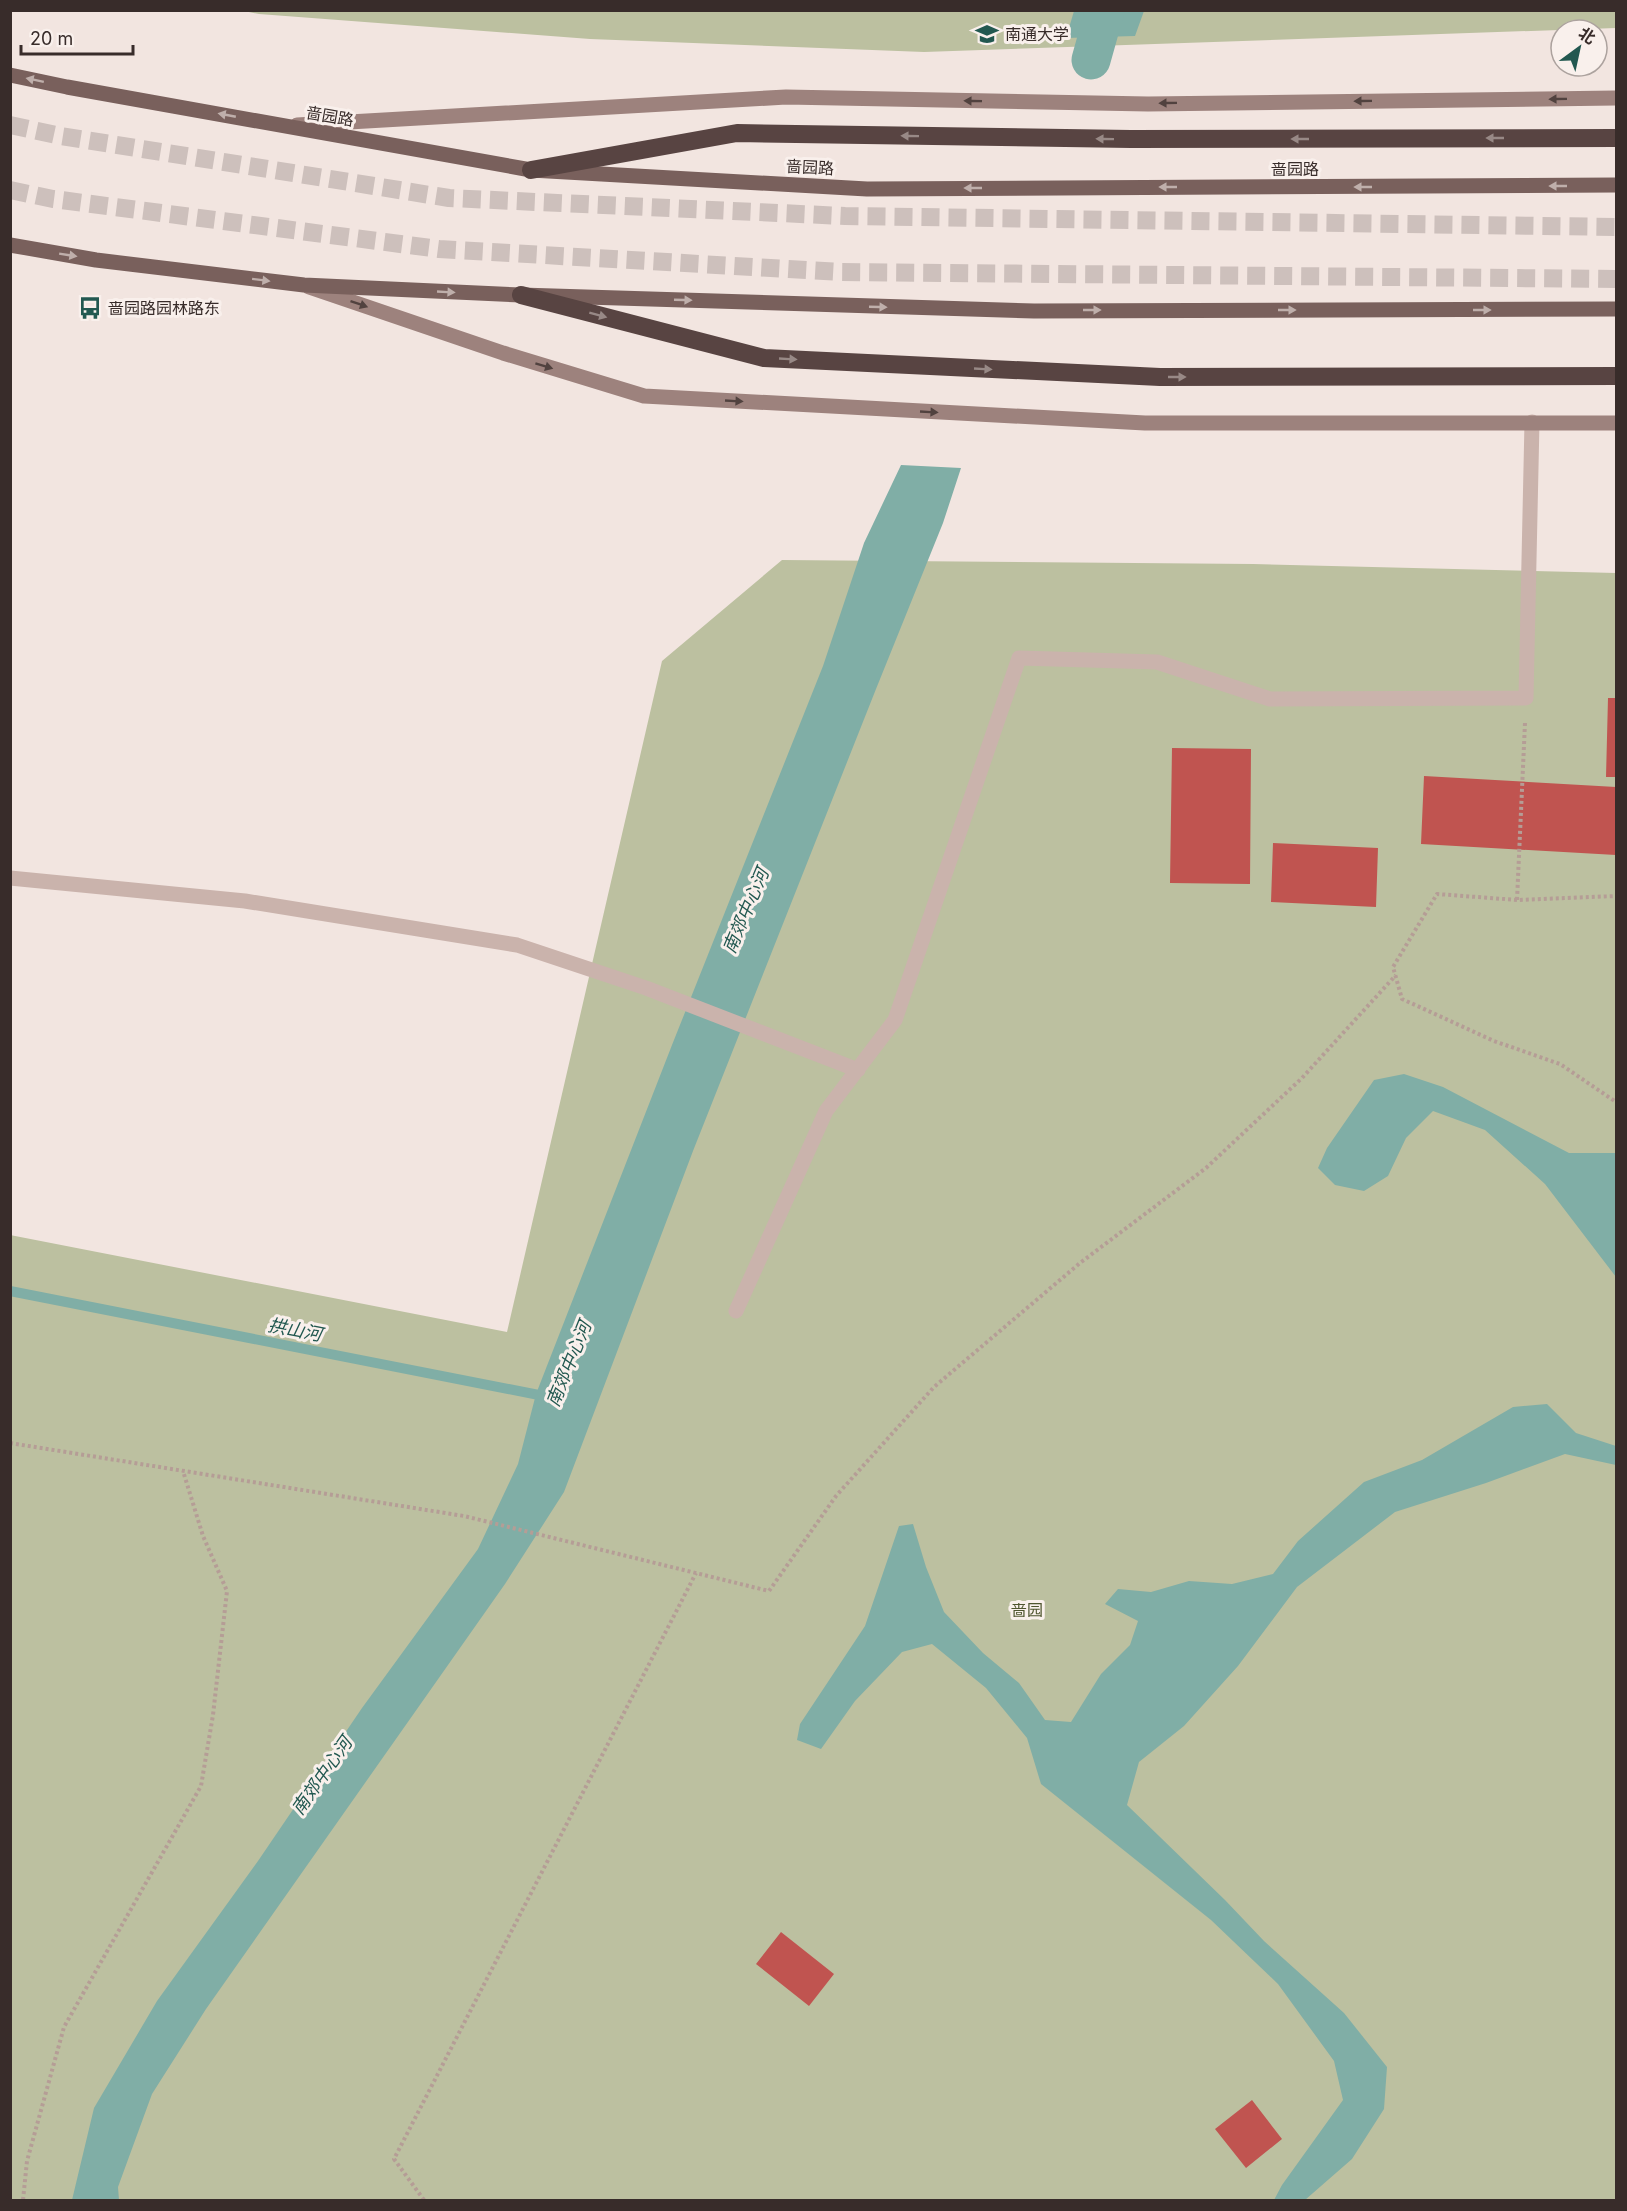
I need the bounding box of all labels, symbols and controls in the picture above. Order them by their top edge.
scale bar [21,18,134,56]
north arrow [1549,18,1609,78]
school or university icon: 南通大学 [974,21,1000,47]
text: 北 [1575,23,1599,48]
place label: 南通大学 [1005,24,1069,44]
text: 20 m [30,28,73,49]
one-way arrow [26,75,45,85]
one-way arrow [1549,94,1568,104]
one-way arrow [964,96,983,105]
one-way arrow [1354,96,1373,106]
one-way arrow [1159,99,1178,108]
street label: 啬园路 [305,102,355,130]
one-way arrow [218,110,237,119]
one-way arrow [901,131,920,141]
one-way arrow [1486,133,1505,143]
one-way arrow [1096,134,1115,144]
one-way arrow [1291,134,1310,144]
street label: 啬园路 [786,156,834,178]
street label: 啬园路 [1271,159,1319,179]
one-way arrow [1549,181,1568,191]
one-way arrow [1159,182,1178,192]
one-way arrow [1354,182,1373,191]
one-way arrow [964,183,983,193]
one-way arrow [59,251,78,260]
one-way arrow [252,276,271,285]
one-way arrow [436,287,455,296]
bus stop icon: 啬园路园林路东 [77,295,103,321]
one-way arrow [673,296,692,305]
place label: 啬园路园林路东 [108,298,220,318]
one-way arrow [350,300,368,310]
one-way arrow [868,302,887,311]
one-way arrow [1083,305,1102,315]
one-way arrow [1278,305,1297,315]
one-way arrow [1473,305,1492,315]
one-way arrow [590,311,608,320]
one-way arrow [778,355,797,364]
one-way arrow [535,361,553,371]
one-way arrow [973,364,992,373]
one-way arrow [1168,372,1187,382]
one-way arrow [725,397,744,406]
one-way arrow [920,407,939,416]
water label: 南郊中心河 [718,863,774,956]
water label: 拱山河 [267,1314,327,1346]
water label: 南郊中心河 [542,1315,596,1409]
park label: 啬园 [1011,1600,1043,1620]
water label: 南郊中心河 [287,1730,358,1819]

